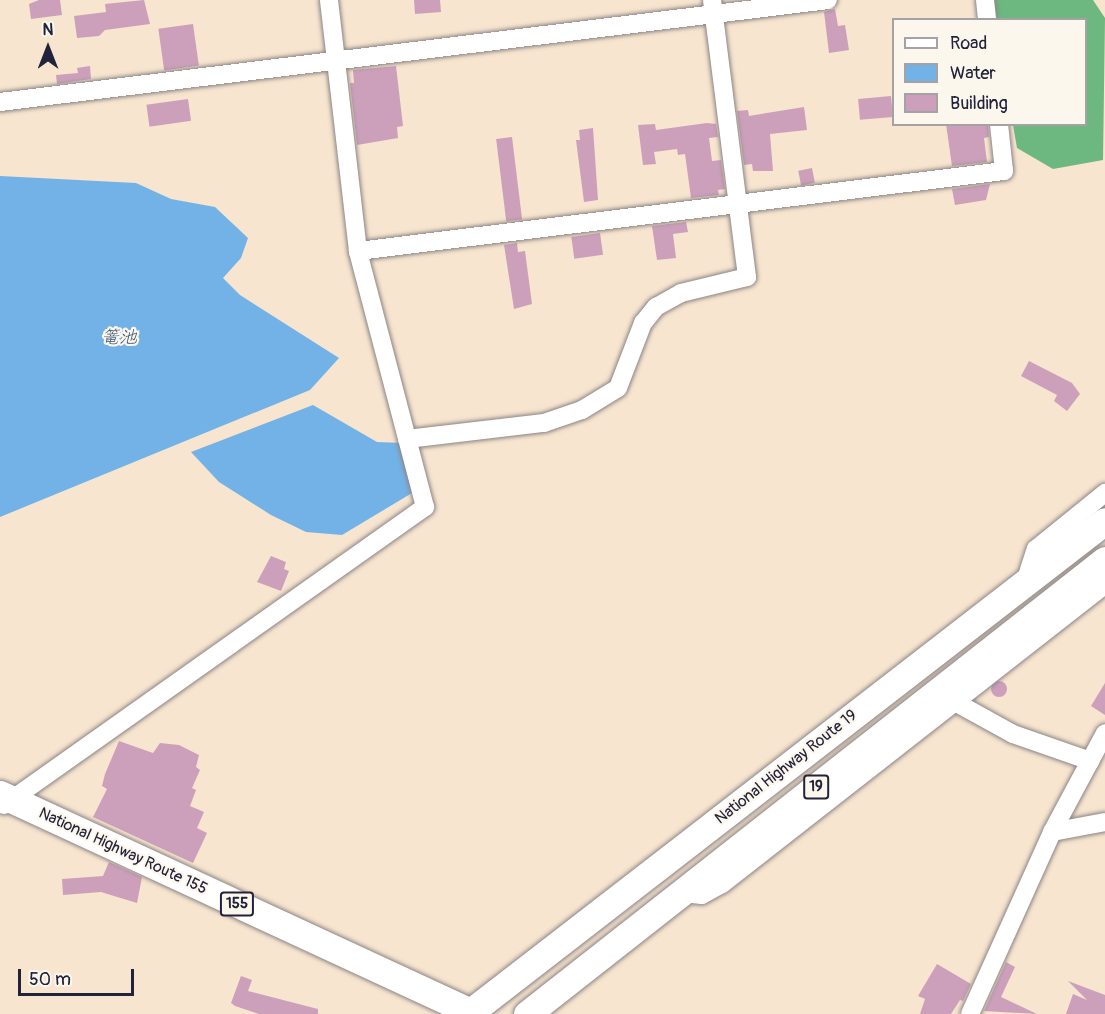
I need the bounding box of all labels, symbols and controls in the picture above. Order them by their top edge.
north arrow [18,18,78,78]
legend [892,18,1087,126]
text: N [43,20,53,40]
text: Road [950,32,987,55]
text: Water [950,62,996,85]
text: Building [950,92,1008,115]
water label: 篭池 [101,327,137,349]
street label: National Highway Route 19 [711,706,861,828]
road number: 19 [802,775,830,799]
street label: National Highway Route 155 [36,803,210,899]
road number: 155 [219,892,255,916]
scale bar [21,957,136,995]
text: 50 m [29,968,71,991]

